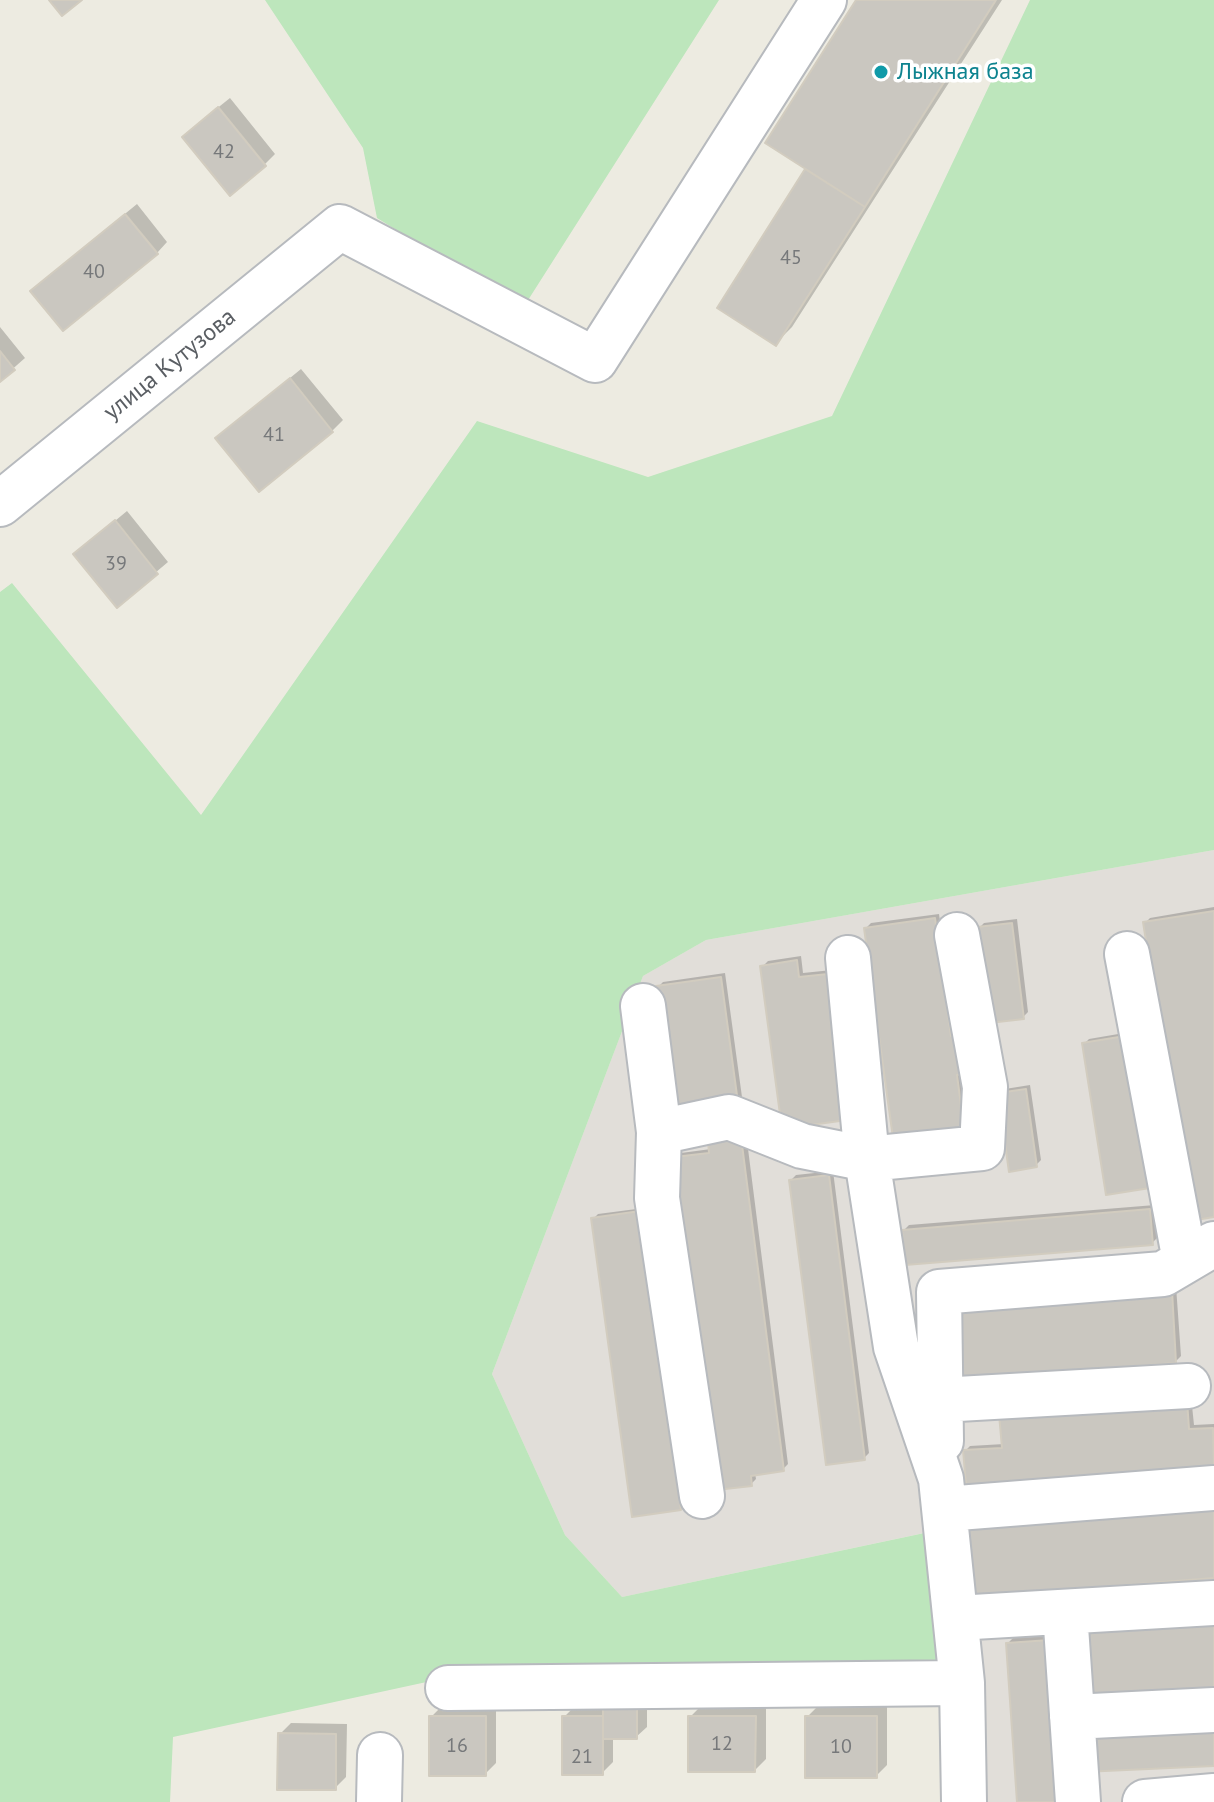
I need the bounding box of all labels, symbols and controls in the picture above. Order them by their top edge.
place label: Лыжная база [897,58,1034,86]
marker: Лыжная база [872,63,890,81]
house number: 42 [213,140,235,164]
house number: 45 [780,246,802,270]
house number: 40 [83,260,105,284]
street label: улица Кутузова [98,303,242,427]
house number: 41 [263,423,285,447]
house number: 39 [105,552,127,576]
house number: 12 [711,1732,733,1756]
house number: 16 [446,1734,468,1758]
house number: 10 [830,1735,852,1759]
house number: 21 [571,1745,593,1769]

